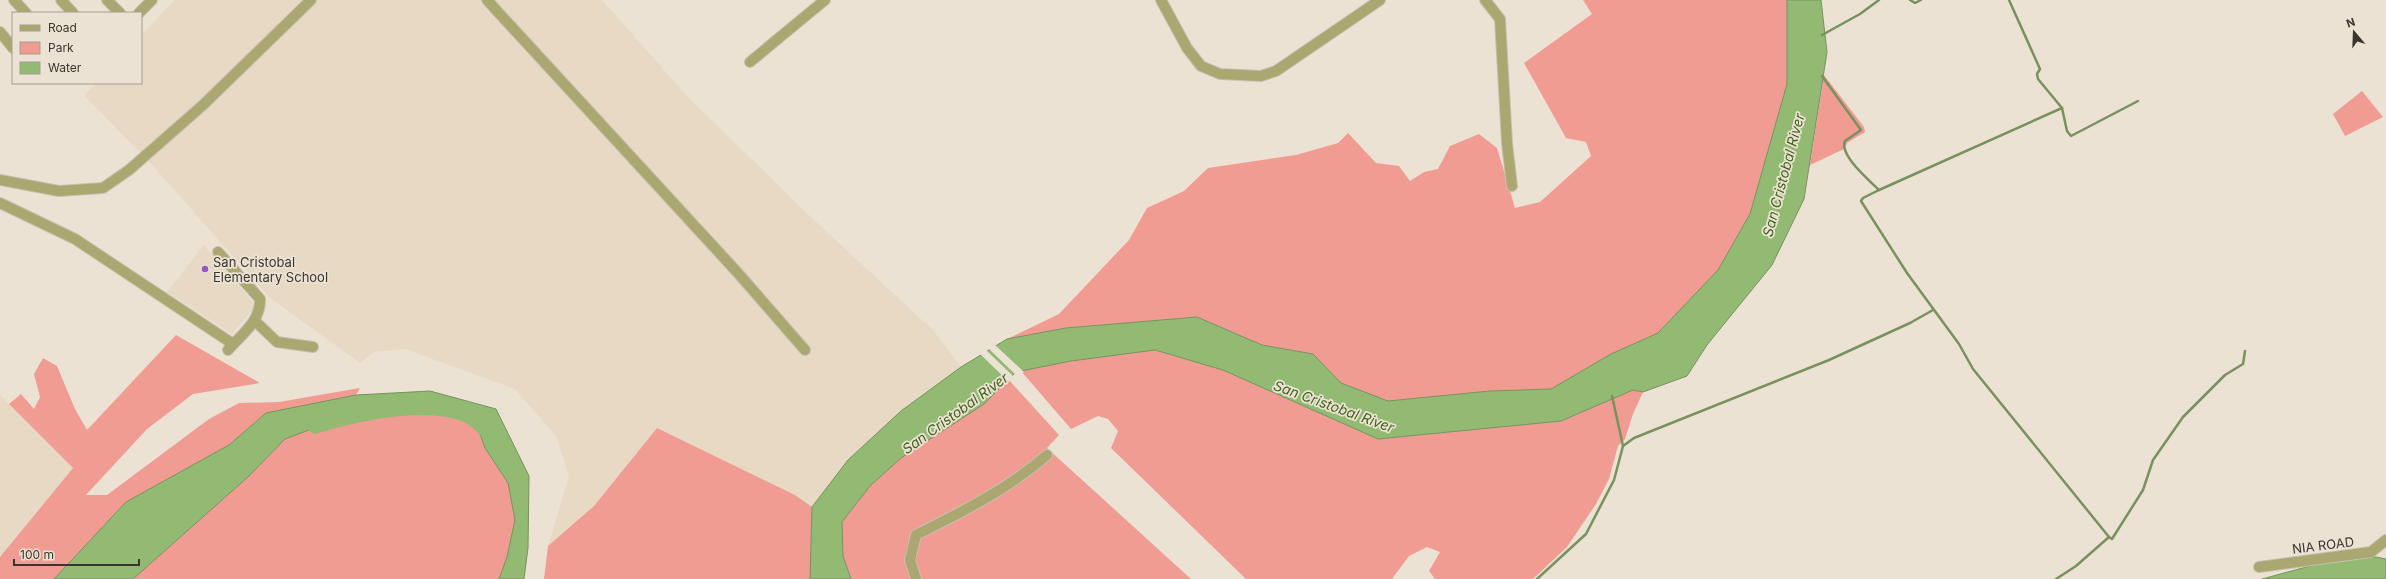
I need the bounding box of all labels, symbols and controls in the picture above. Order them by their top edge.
legend [12,12,142,84]
north arrow [2334,12,2374,52]
text: N [2344,15,2357,31]
text: Road [48,20,77,35]
text: Park [48,40,74,55]
text: Water [48,60,82,75]
water label: San Cristobal River [1758,111,1808,239]
place label: San Cristobal Elementary School [213,254,328,285]
marker: San Cristobal Elementary School [200,264,210,274]
water label: San Cristobal River [899,368,1012,457]
water label: San Cristobal River [1271,376,1397,436]
street label: NIA ROAD [2291,533,2355,557]
scale bar [14,541,139,567]
text: 100 m [20,547,54,562]

